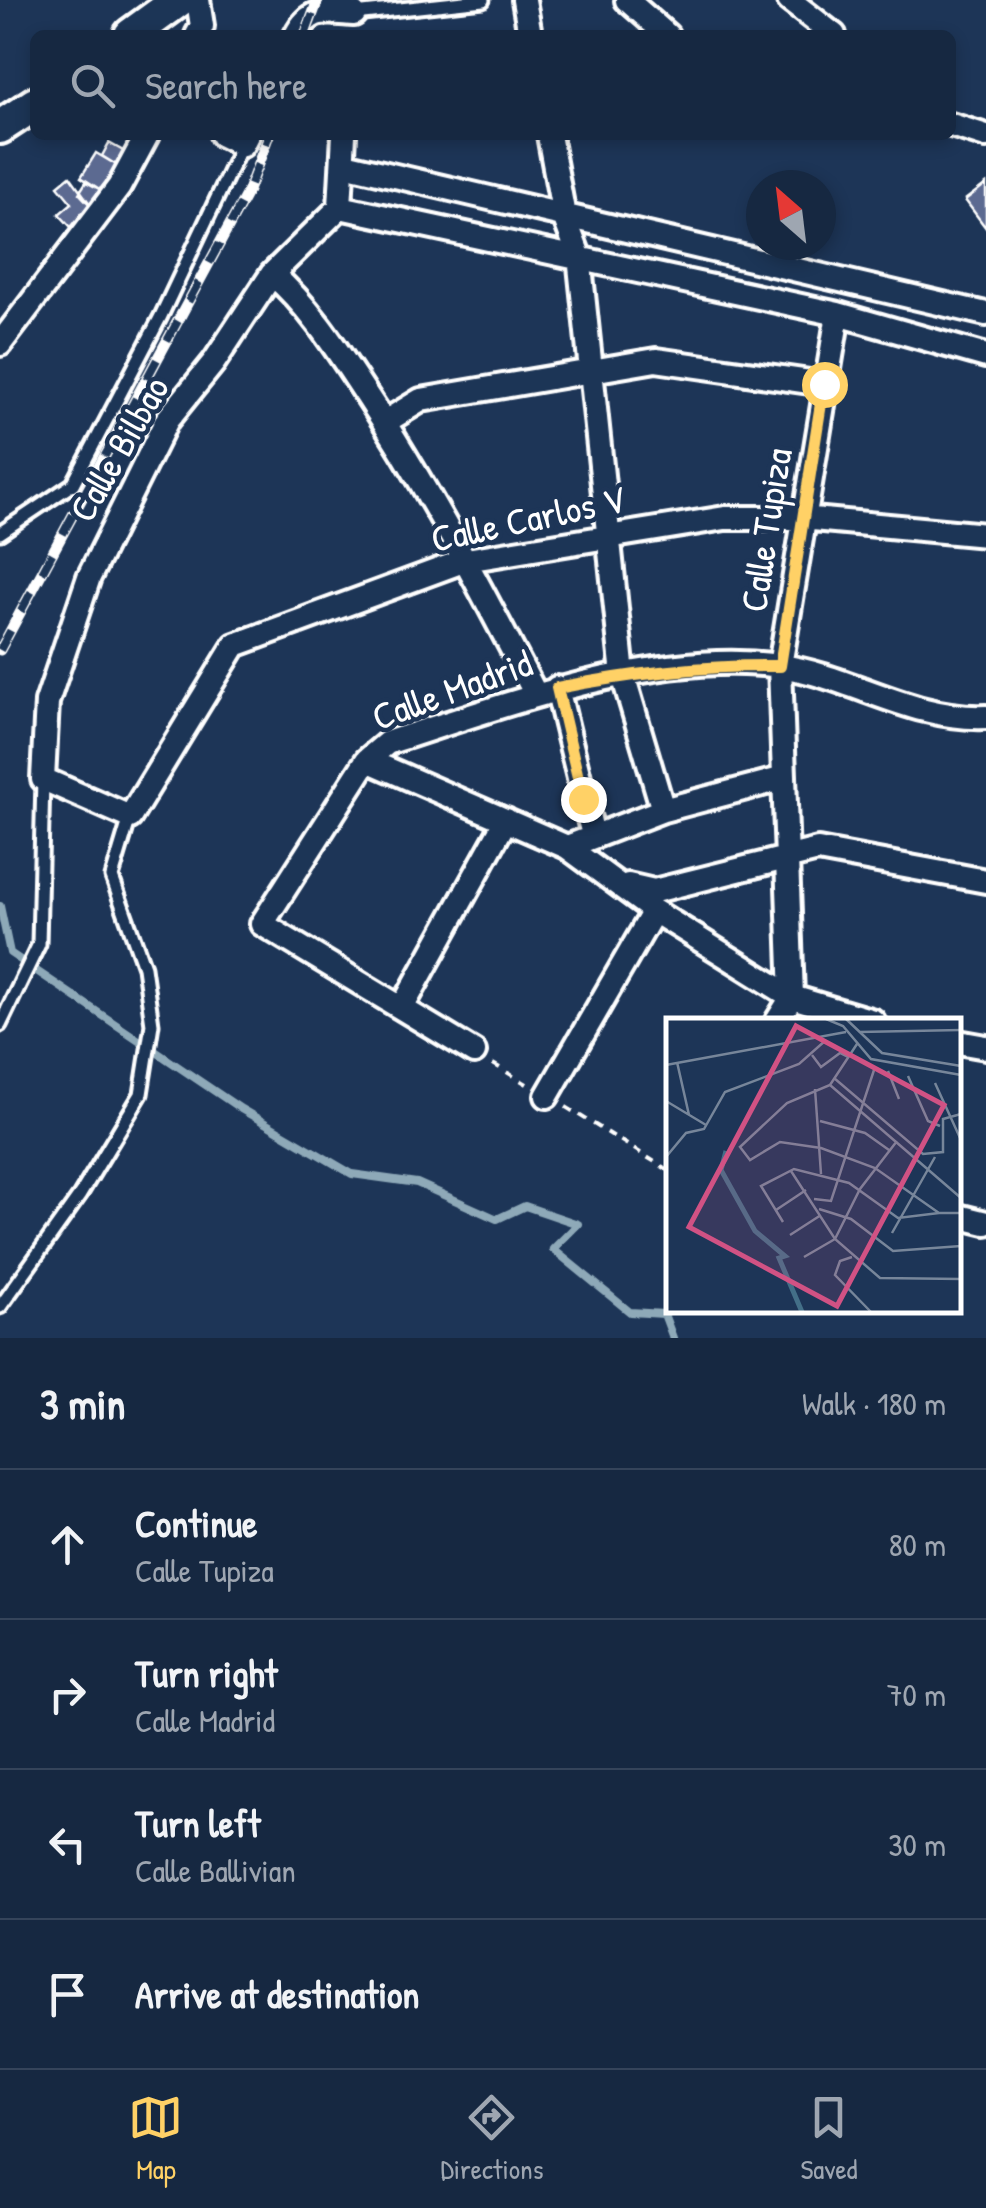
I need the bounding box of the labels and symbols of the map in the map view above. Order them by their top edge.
north arrow [746,170,836,260]
route start [802,362,848,408]
street label: Calle Bilbao [56,366,181,531]
street label: Calle Tupiza [726,444,804,615]
street label: Calle Carlos V [426,472,630,564]
street label: Calle Madrid [365,636,539,742]
route end [561,777,607,823]
inset map [666,1018,961,1313]

